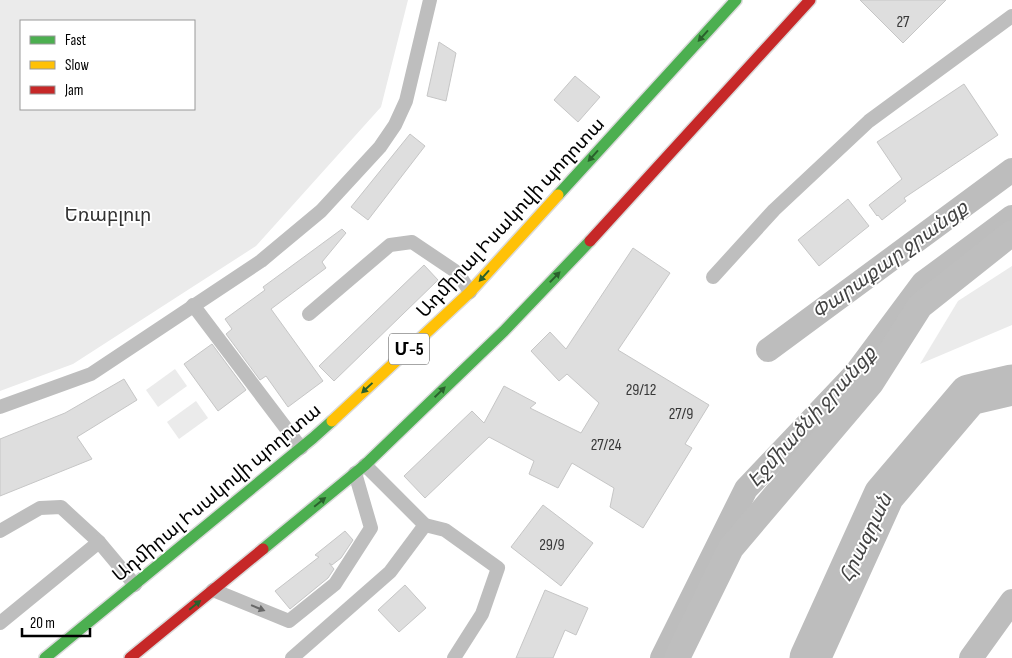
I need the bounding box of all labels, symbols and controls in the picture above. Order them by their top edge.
house number: 27 [896,13,910,32]
legend [20,20,195,110]
one-way arrow [697,30,709,42]
text: Fast [65,31,87,50]
text: Slow [65,56,89,75]
text: Jam [64,81,83,100]
street label: Ադմիրալ Իսակովի պողոտա [412,113,610,323]
one-way arrow [588,150,599,163]
water label: Փարաքար ջրանցք [807,195,973,325]
park label: Եռաբլուր [65,204,151,227]
one-way arrow [478,270,490,282]
one-way arrow [549,272,561,284]
road number: Մ-5 [389,334,429,364]
water label: Էջմիածնի ջրանցք [743,341,882,492]
house number: 29/12 [626,381,656,400]
one-way arrow [361,382,373,394]
one-way arrow [434,386,446,398]
street label: Ադմիրալ Իսակովի պողոտա [108,399,326,587]
house number: 27/9 [669,405,693,424]
house number: 27/24 [591,436,622,455]
water label: Հրազդան [834,489,898,586]
one-way arrow [314,496,327,507]
house number: 29/9 [539,536,565,555]
one-way arrow [188,599,201,610]
one-way arrow [251,604,266,612]
scale bar [22,606,90,638]
text: 20 m [30,614,55,633]

